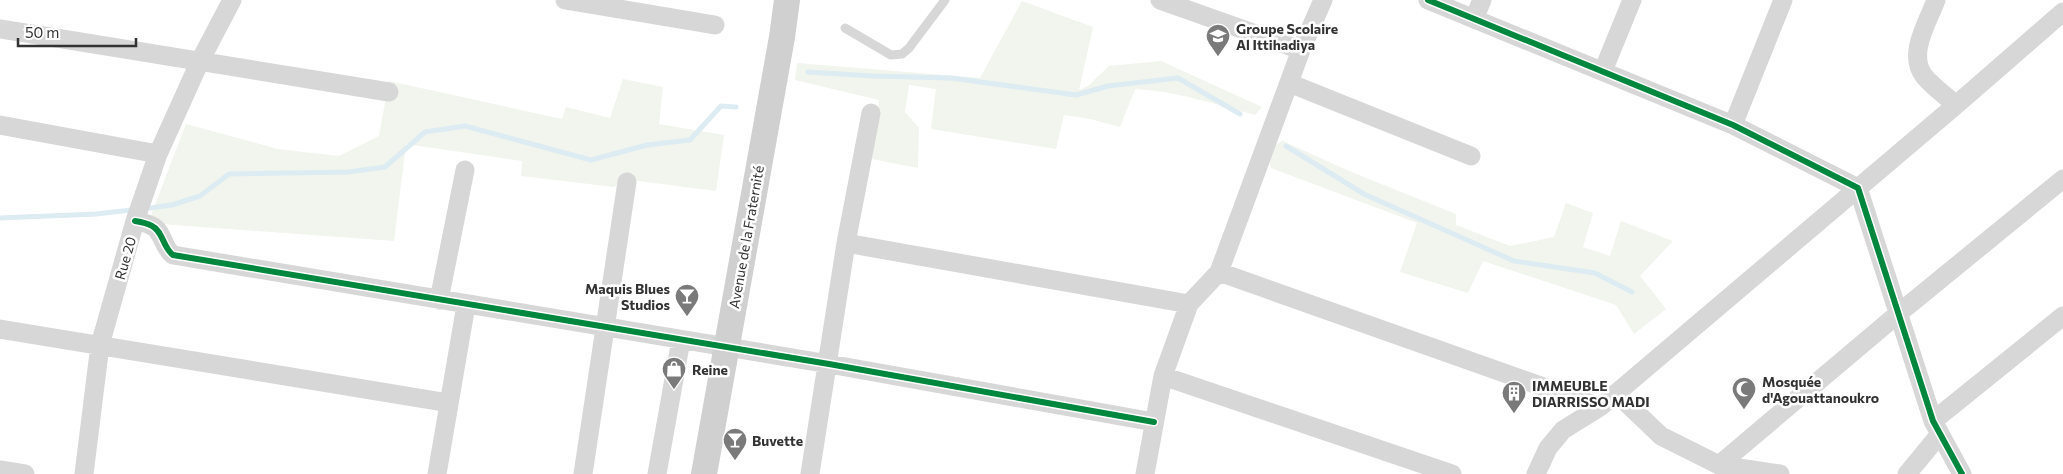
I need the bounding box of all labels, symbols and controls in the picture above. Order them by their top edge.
scale bar [18,15,135,47]
place label: Groupe Scolaire Al Ittihadiya [1236,20,1338,53]
text: 50 m [25,23,59,41]
school or university icon: Groupe Scolaire Al Ittihadiya [1205,23,1231,57]
street label: Avenue de la Fraternité [725,164,767,310]
street label: Rue 20 [111,234,139,282]
place label: Maquis Blues Studios [585,280,670,313]
bar icon: Maquis Blues Studios [674,283,700,317]
shop icon: Reine [661,356,687,390]
place label: Reine [692,361,728,378]
place label: Mosquée d'Agouattanoukro [1762,373,1879,406]
mosque icon: Mosquée d'Agouattanoukro [1731,376,1757,410]
place label: IMMEUBLE DIARRISSO MADI [1532,377,1650,410]
building icon: IMMEUBLE DIARRISSO MADI [1501,380,1527,414]
bar icon: Buvette [722,427,748,461]
place label: Buvette [752,432,803,449]

